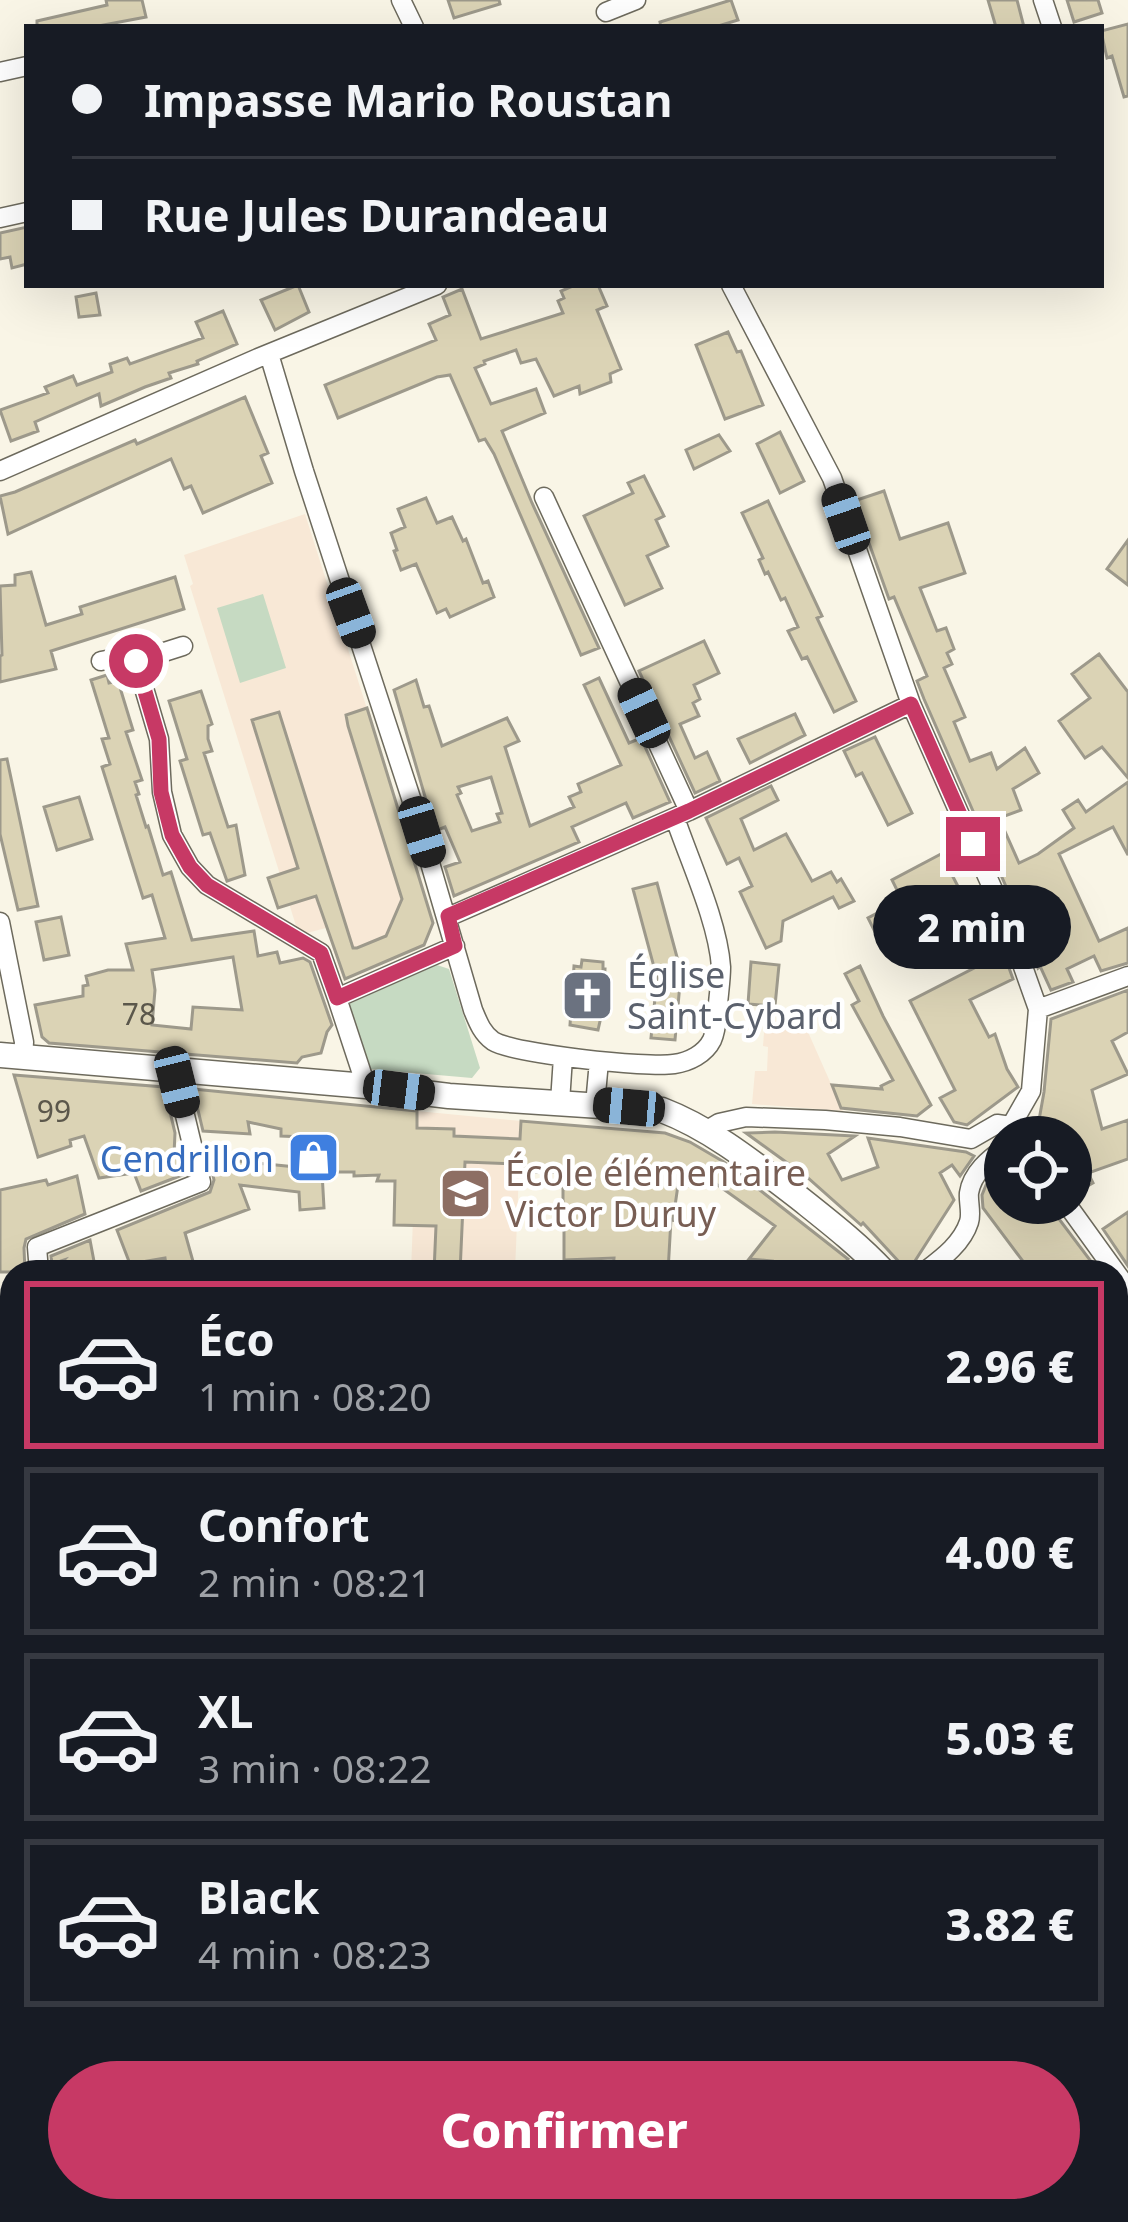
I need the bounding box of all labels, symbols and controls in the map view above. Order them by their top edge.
text: Impasse Mario Roustan [144,69,673,130]
text: Rue Jules Durandeau [144,184,609,245]
car [817,479,875,559]
car [322,573,380,653]
route start [109,634,163,688]
car [612,673,676,753]
car [394,792,450,872]
route end [946,817,1000,871]
callout: 2 min [874,886,1072,970]
text: 2 min [918,900,1026,953]
place label: Église Saint-Cybard [627,950,843,1040]
church icon: Église Saint-Cybard [560,967,616,1023]
house number: 78 [122,993,156,1034]
car [151,1043,203,1121]
car [361,1068,437,1112]
car [592,1086,666,1128]
house number: 99 [37,1090,71,1131]
map controls [984,1116,1092,1224]
button: locate [984,1116,1092,1224]
shop icon: Cendrillon [285,1130,341,1186]
place label: Cendrillon [100,1134,274,1183]
place label: École élémentaire Victor Duruy [505,1148,806,1238]
school or university icon: École élémentaire Victor Duruy [438,1165,494,1221]
text: Éco [198,1308,275,1369]
icon: car [54,1311,162,1419]
text: 2.96 € [945,1335,1074,1396]
text: 1 min · 08:20 [198,1369,432,1422]
text: Confort [198,1494,369,1555]
icon: car [54,1497,162,1605]
text: 4.00 € [945,1521,1074,1582]
text: 2 min · 08:21 [198,1555,432,1608]
text: XL [198,1680,253,1741]
icon: car [54,1683,162,1791]
text: 5.03 € [945,1707,1074,1768]
text: 3 min · 08:22 [198,1741,432,1794]
text: Black [198,1866,319,1927]
icon: car [54,1869,162,1977]
text: 3.82 € [945,1893,1074,1954]
text: 4 min · 08:23 [198,1927,432,1980]
button: Confirmer [48,2061,1080,2199]

